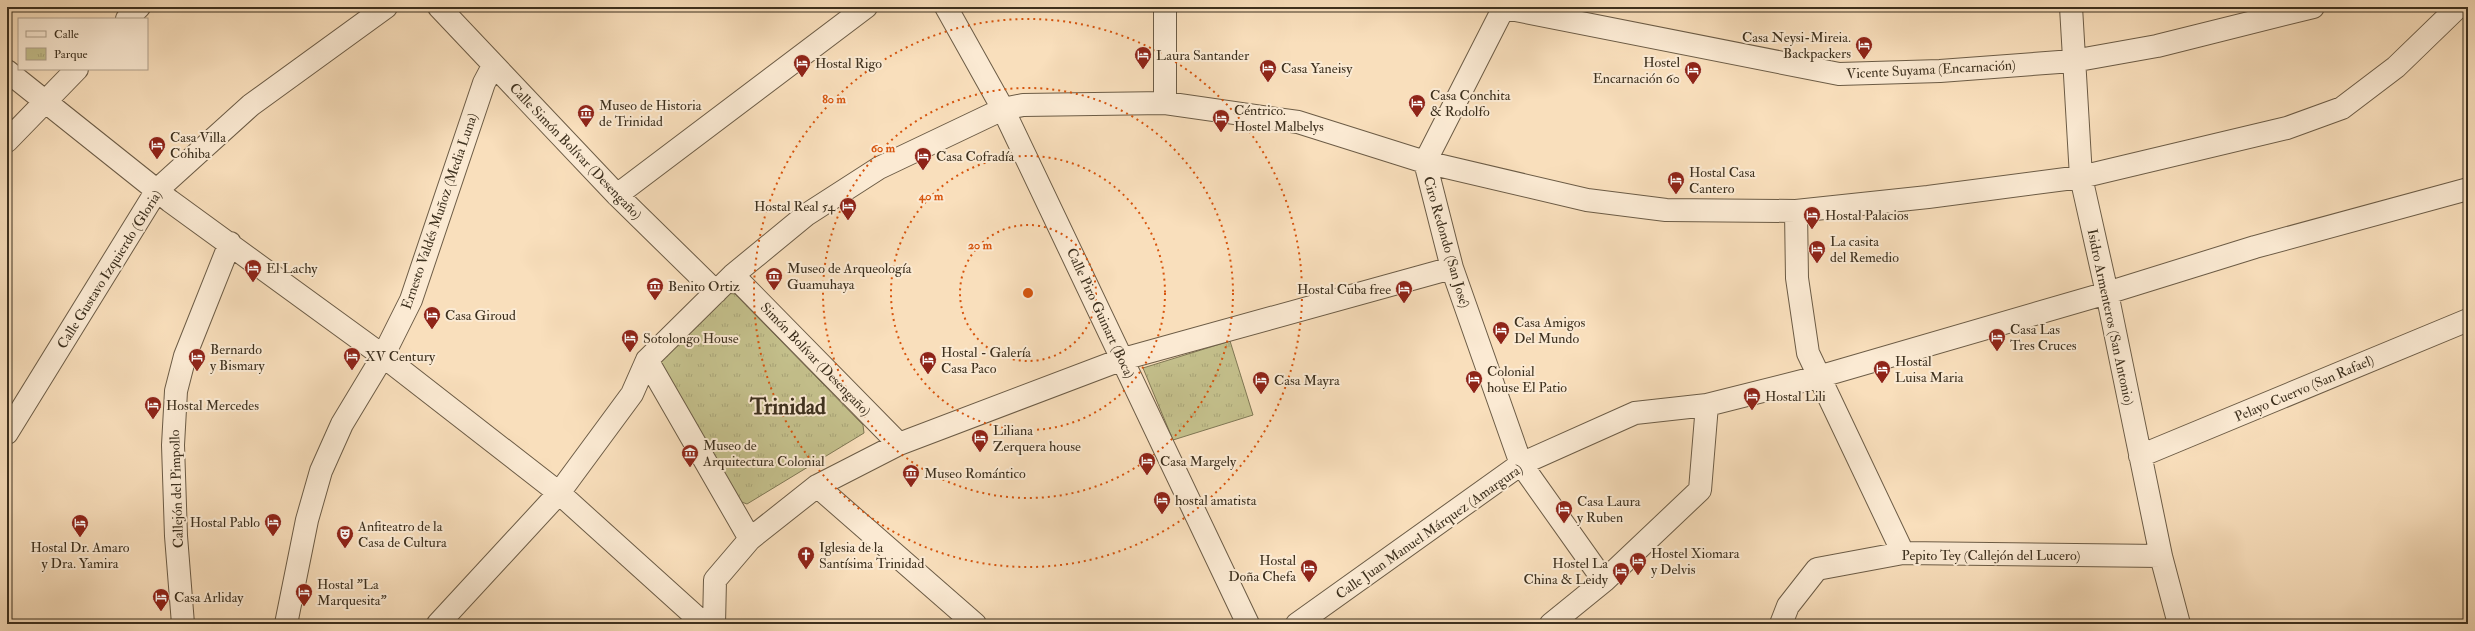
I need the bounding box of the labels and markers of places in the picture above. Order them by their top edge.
place label: Casa Neysi-Mireia. Backpackers [1742,29,1851,63]
hotel icon: Casa Neysi-Mireia. Backpackers [1854,35,1874,60]
hotel icon: Laura Santander [1133,45,1153,70]
place label: Laura Santander [1156,47,1250,64]
hotel icon: Hostal Rigo [792,53,812,78]
place label: Hostel Encarnación 60 [1593,54,1680,87]
place label: Hostal Rigo [815,55,882,72]
hotel icon: Casa Yaneisy [1258,58,1278,83]
place label: Casa Yaneisy [1281,60,1353,78]
hotel icon: Hostel Encarnación 60 [1683,60,1703,85]
place label: Casa Conchita & Rodolfo [1430,87,1511,120]
hotel icon: Casa Conchita & Rodolfo [1407,93,1427,118]
place label: Museo de Historia de Trinidad [599,97,702,130]
place label: Céntrico. Hostel Malbelys [1234,102,1324,136]
museum icon: Museo de Historia de Trinidad [576,103,596,128]
hotel icon: Céntrico. Hostel Malbelys [1211,108,1231,133]
place label: Casa Villa Cohiba [170,129,226,162]
hotel icon: Casa Villa Cohiba [147,135,167,160]
hotel icon: Casa Cofradía [913,146,933,171]
place label: Casa Cofradía [936,148,1015,165]
place label: Hostal Casa Cantero [1689,164,1755,197]
hotel icon: Hostal Casa Cantero [1666,170,1686,195]
hotel icon: Hostal Real 54 [838,196,858,221]
place label: Hostal Real 54 [754,198,836,215]
hotel icon: Hostal Palacios [1802,205,1822,230]
place label: Hostal Palacios [1825,207,1909,224]
place label: La casita del Remedio [1830,233,1899,266]
hotel icon: La casita del Remedio [1807,239,1827,264]
hotel icon: El Lachy [243,258,263,283]
place label: El Lachy [266,260,318,278]
place label: Museo de Arqueología Guamuhaya [787,260,912,294]
museum icon: Museo de Arqueología Guamuhaya [764,266,784,291]
museum icon: Benito Ortiz [645,276,665,301]
place label: Benito Ortiz [668,278,740,295]
hotel icon: Hostal Cuba free [1394,279,1414,304]
place label: Hostal Cuba free [1297,281,1391,298]
centre of rings [1021,286,1035,300]
hotel icon: Casa Giroud [422,305,442,330]
place label: Casa Giroud [445,307,516,324]
place label: Casa Amigos Del Mundo [1514,314,1586,347]
hotel icon: Casa Amigos Del Mundo [1491,320,1511,345]
place label: Casa Las Tres Cruces [2010,321,2077,354]
hotel icon: Casa Las Tres Cruces [1987,327,2007,352]
hotel icon: Sotolongo House [620,328,640,353]
place label: Sotolongo House [643,330,739,347]
place label: Bernardo y Bismary [210,341,266,375]
place label: Hostal - Galería Casa Paco [941,344,1031,377]
hotel icon: XV Century [342,346,362,371]
hotel icon: Bernardo y Bismary [187,347,207,372]
place label: XV Century [365,348,436,366]
hotel icon: Hostal - Galería Casa Paco [918,350,938,375]
place label: Hostal Luisa Maria [1895,353,1964,386]
hotel icon: Hostal Luisa Maria [1872,359,1892,384]
place label: Colonial house El Patio [1487,363,1567,396]
hotel icon: Colonial house El Patio [1464,369,1484,394]
hotel icon: Casa Mayra [1251,370,1271,395]
place label: Casa Mayra [1274,372,1340,390]
hotel icon: Hostal Lili [1742,386,1762,411]
place label: Hostal Lili [1765,388,1826,405]
hotel icon: Hostal Mercedes [143,395,163,420]
place label: Hostal Mercedes [166,397,259,414]
place label: Liliana Zerquera house [993,422,1081,455]
hotel icon: Liliana Zerquera house [970,428,990,453]
place label: Museo de Arquitectura Colonial [702,437,825,470]
museum icon: Museo de Arquitectura Colonial [680,443,700,468]
hotel icon: Casa Margely [1137,451,1157,476]
place label: Casa Margely [1160,453,1237,471]
museum icon: Museo Romántico [901,463,921,488]
place label: Museo Romántico [924,465,1026,482]
hotel icon: hostal amatista [1152,490,1172,515]
place label: hostal amatista [1175,492,1257,509]
place label: Casa Laura y Ruben [1577,493,1641,527]
hotel icon: Casa Laura y Ruben [1554,499,1574,524]
hotel icon: Hostal Pablo [263,512,283,537]
hotel icon: Hostal Dr. Amaro y Dra. Yamira [70,513,90,538]
place label: Hostal Pablo [190,514,260,531]
place label: Anfiteatro de la Casa de Cultura [357,518,447,551]
theatre icon: Anfiteatro de la Casa de Cultura [335,524,355,549]
place label: Hostal Dr. Amaro y Dra. Yamira [30,539,130,573]
place label: Iglesia de la Santísima Trinidad [819,539,924,572]
church icon: Iglesia de la Santísima Trinidad [796,545,816,570]
place label: Hostel Xiomara y Delvis [1651,545,1740,579]
hotel icon: Hostel Xiomara y Delvis [1628,551,1648,576]
place label: Hostal Doña Chefa [1228,552,1296,585]
place label: Hostel La China & Leidy [1523,555,1609,589]
hotel icon: Hostal Doña Chefa [1299,558,1319,583]
hotel icon: Hostel La China & Leidy [1611,561,1631,586]
place label: Hostal "La Marquesita" [317,576,387,609]
hotel icon: Hostal "La Marquesita" [294,582,314,607]
hotel icon: Casa Arliday [151,587,171,612]
place label: Casa Arliday [174,589,244,607]

